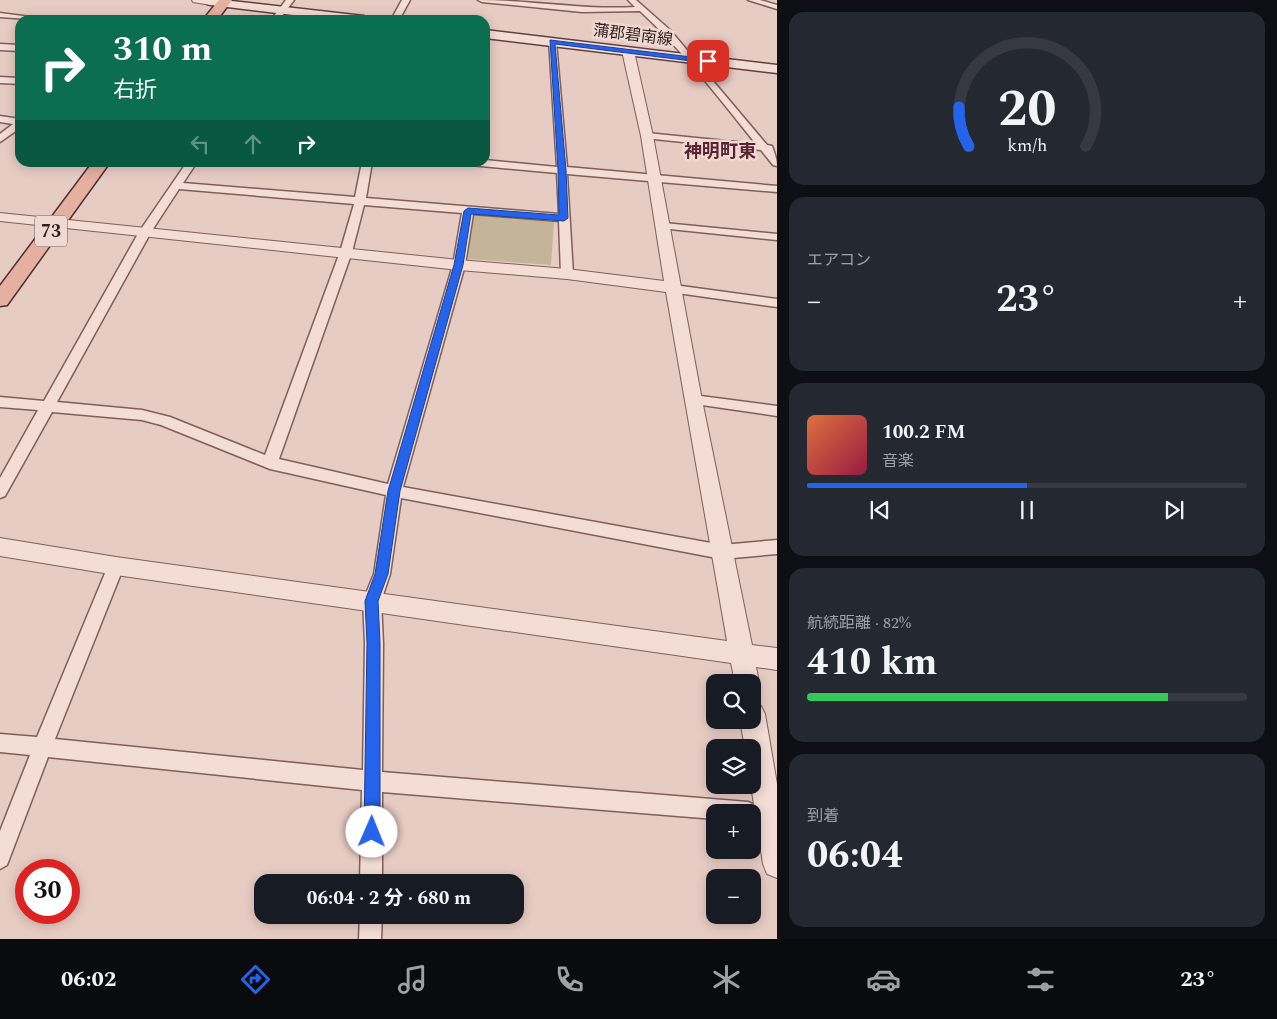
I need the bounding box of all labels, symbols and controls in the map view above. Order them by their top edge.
street label: 蒲郡碧南線 [592,18,674,52]
text: 310 m [113,23,212,76]
icon: right [30,35,95,100]
pin [687,40,729,82]
icon: arrive [694,47,722,75]
text: 20 [998,70,1056,149]
text: 右折 [113,74,157,107]
icon: left [186,130,214,158]
icon: ahead [239,130,267,158]
icon: right [292,130,320,158]
text: km/h [1007,132,1047,159]
district label: 神明町東 [684,138,756,165]
road number: 73 [35,216,67,247]
text: エアコン [807,248,871,272]
text: 23° [996,271,1058,329]
text: − [807,280,821,323]
text: + [1233,280,1247,323]
text: 100.2 FM [882,418,965,447]
text: 音楽 [882,449,914,473]
icon: previous [866,496,894,524]
icon: pause [1013,496,1041,524]
icon: next [1160,496,1188,524]
text: 航続距離 · 82% [807,611,911,635]
text: 410 km [807,634,938,692]
map controls [706,674,761,924]
button: search [706,674,761,729]
button: layers [706,739,761,794]
button: + [706,804,761,859]
text: 到着 [807,804,839,828]
position arrow [345,805,397,857]
text: 06:04 [807,827,902,885]
speed limit sign: 30 [15,859,80,924]
button: − [706,869,761,924]
text: 06:04 · 2 分 · 680 m [307,884,471,913]
icon: directions [238,962,273,997]
icon: music [395,962,430,997]
icon: phone [552,962,587,997]
icon: climate [709,962,744,997]
icon: car [866,962,901,997]
icon: filters [1023,962,1058,997]
text: 06:02 [61,963,116,996]
text: 23° [1180,963,1216,996]

